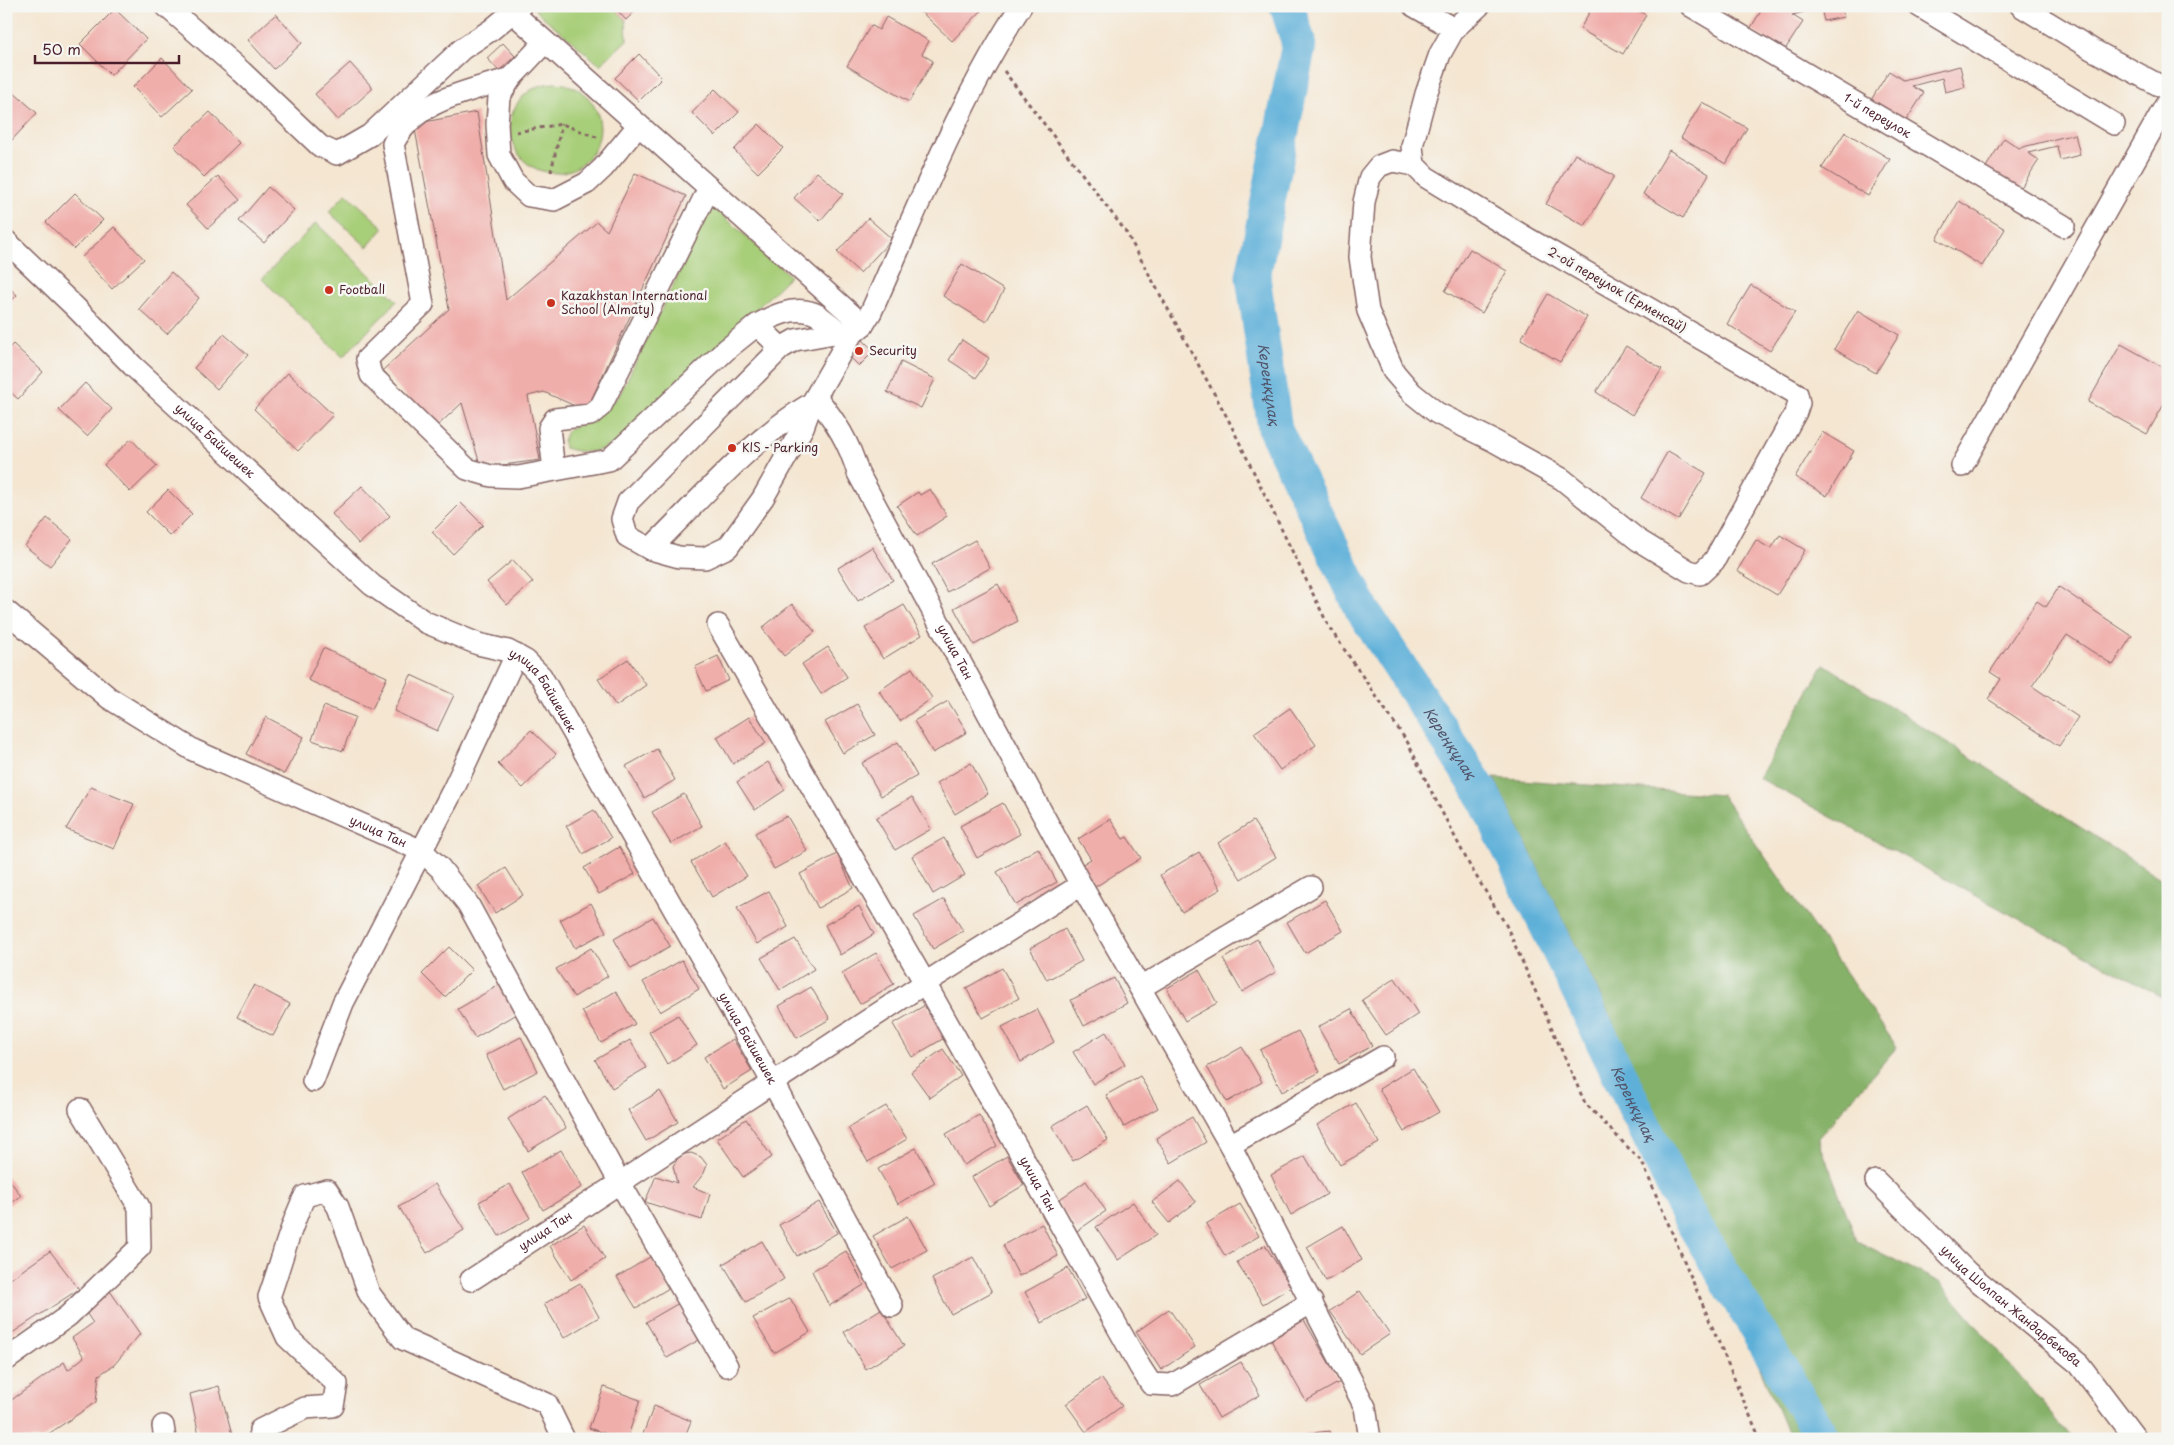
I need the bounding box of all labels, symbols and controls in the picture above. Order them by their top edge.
scale bar [35,32,179,64]
text: 50 m [42,37,81,60]
street label: 1-й переулок [1840,88,1915,142]
street label: 2-ой переулок (Ерменсай) [1545,242,1690,336]
place label: Football [339,280,385,298]
marker: Football [323,284,335,296]
place label: Kazakhstan International School (Almaty) [561,286,707,318]
marker: Kazakhstan International School (Almaty) [545,297,557,309]
place label: Security [869,341,917,359]
water label: Кереңқұлақ [1253,342,1286,428]
marker: Security [853,345,865,357]
street label: улица Байшешек [171,399,260,482]
place label: KIS - Parking [742,438,818,456]
marker: KIS - Parking [726,442,738,454]
street label: улица Тан [933,621,978,682]
street label: улица Байшешек [506,643,582,736]
water label: Кереңқұлақ [1418,702,1482,784]
street label: улица Тан [347,810,410,851]
street label: улица Байшешек [715,988,782,1088]
water label: Кереңқұлақ [1606,1062,1662,1147]
street label: улица Тан [1016,1153,1061,1214]
street label: улица Тан [515,1206,575,1255]
street label: улица Шолпан Жандарбекова [1937,1240,2086,1371]

